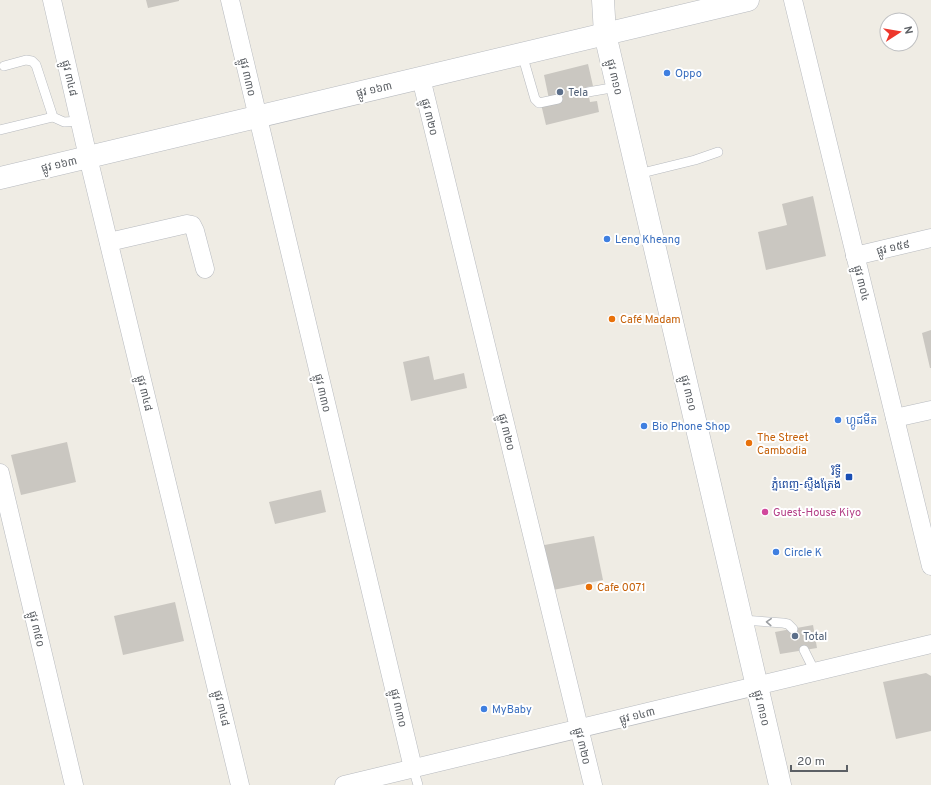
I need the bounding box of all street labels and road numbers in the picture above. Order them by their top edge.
street label: ផ្លូវ ៣៣០ [234,57,258,98]
street label: ផ្លូវ ៣១០ [601,58,625,97]
street label: ផ្លូវ ៣៤៨ [56,59,80,98]
street label: ផ្លូវ ១៦៣ [355,79,394,103]
street label: ផ្លូវ ៣២០ [415,97,440,138]
street label: ផ្លូវ ១៦៣ [40,154,79,178]
street label: ផ្លូវ ១៥៩ [875,237,912,261]
street label: ផ្លូវ ៣០៤ [848,264,872,303]
street label: ផ្លូវ ៣៣០ [309,373,333,414]
street label: ផ្លូវ ៣៤៨ [131,374,155,413]
street label: ផ្លូវ ៣១០ [675,374,699,413]
street label: ផ្លូវ ៣២០ [492,412,517,453]
street label: ផ្លូវ ៣៥០ [23,610,47,649]
street label: ផ្លូវ ៣៣០ [385,688,409,729]
street label: ផ្លូវ ៣៤៨ [208,689,232,728]
street label: ផ្លូវ ៣១០ [748,689,772,728]
street label: ផ្លូវ ១៤៣ [618,705,657,729]
street label: ផ្លូវ ៣២០ [569,726,593,767]

